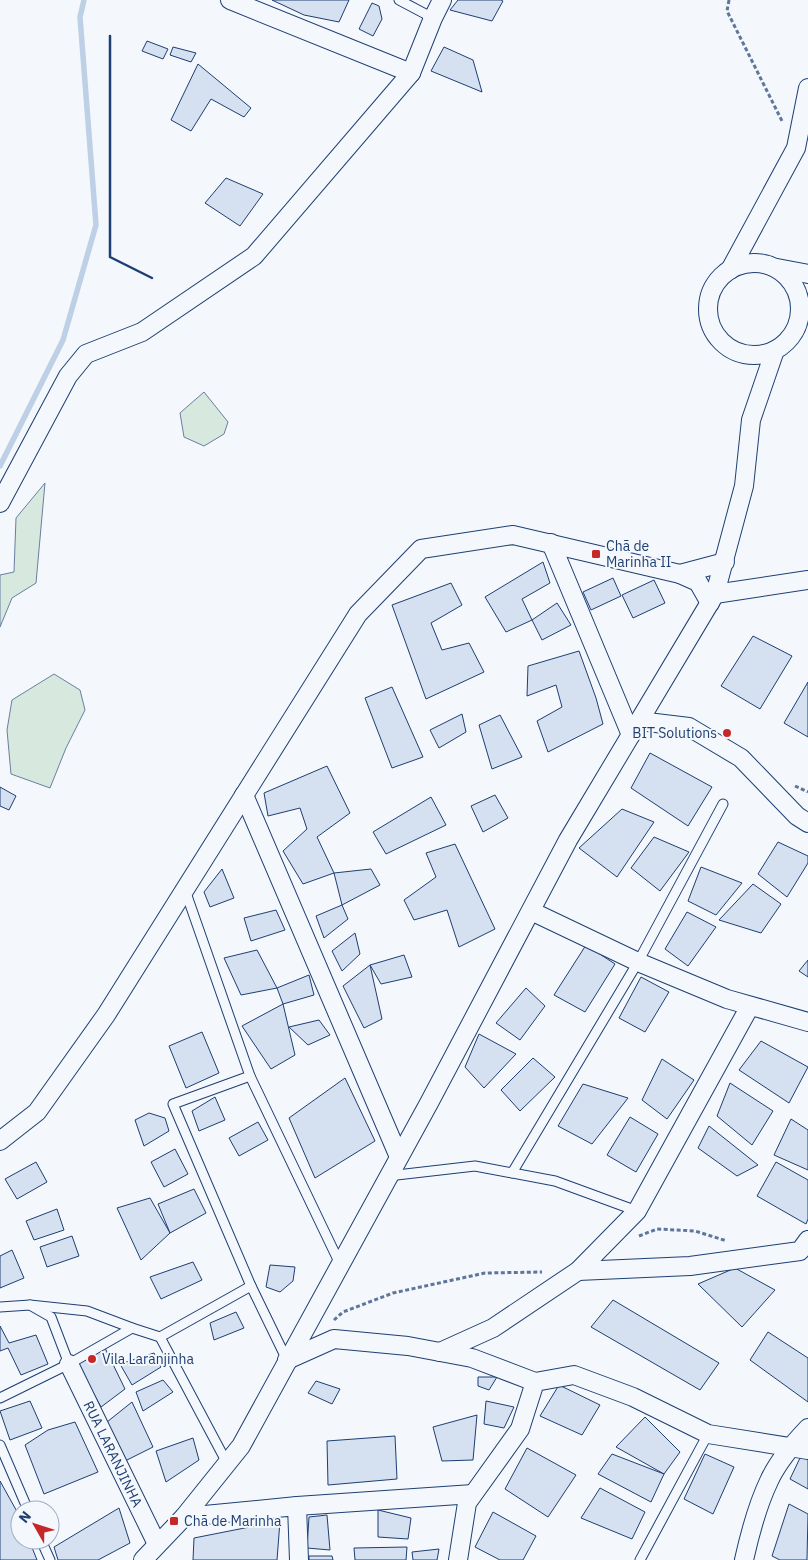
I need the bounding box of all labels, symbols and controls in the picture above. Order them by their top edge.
place label: Chã de Marinha II [606,537,671,571]
marker: Chã de Marinha II [590,548,602,560]
place label: BIT Solutions [632,724,717,742]
marker: BIT Solutions [721,727,733,739]
place label: Vila Laranjinha [102,1350,195,1368]
marker: Vila Laranjinha [86,1353,98,1365]
street label: RUA LARANJINHA [79,1398,147,1510]
north arrow [10,1500,60,1550]
text: N [15,1507,35,1526]
place label: Chã de Marinha [184,1512,282,1530]
marker: Chã de Marinha [168,1515,180,1527]

